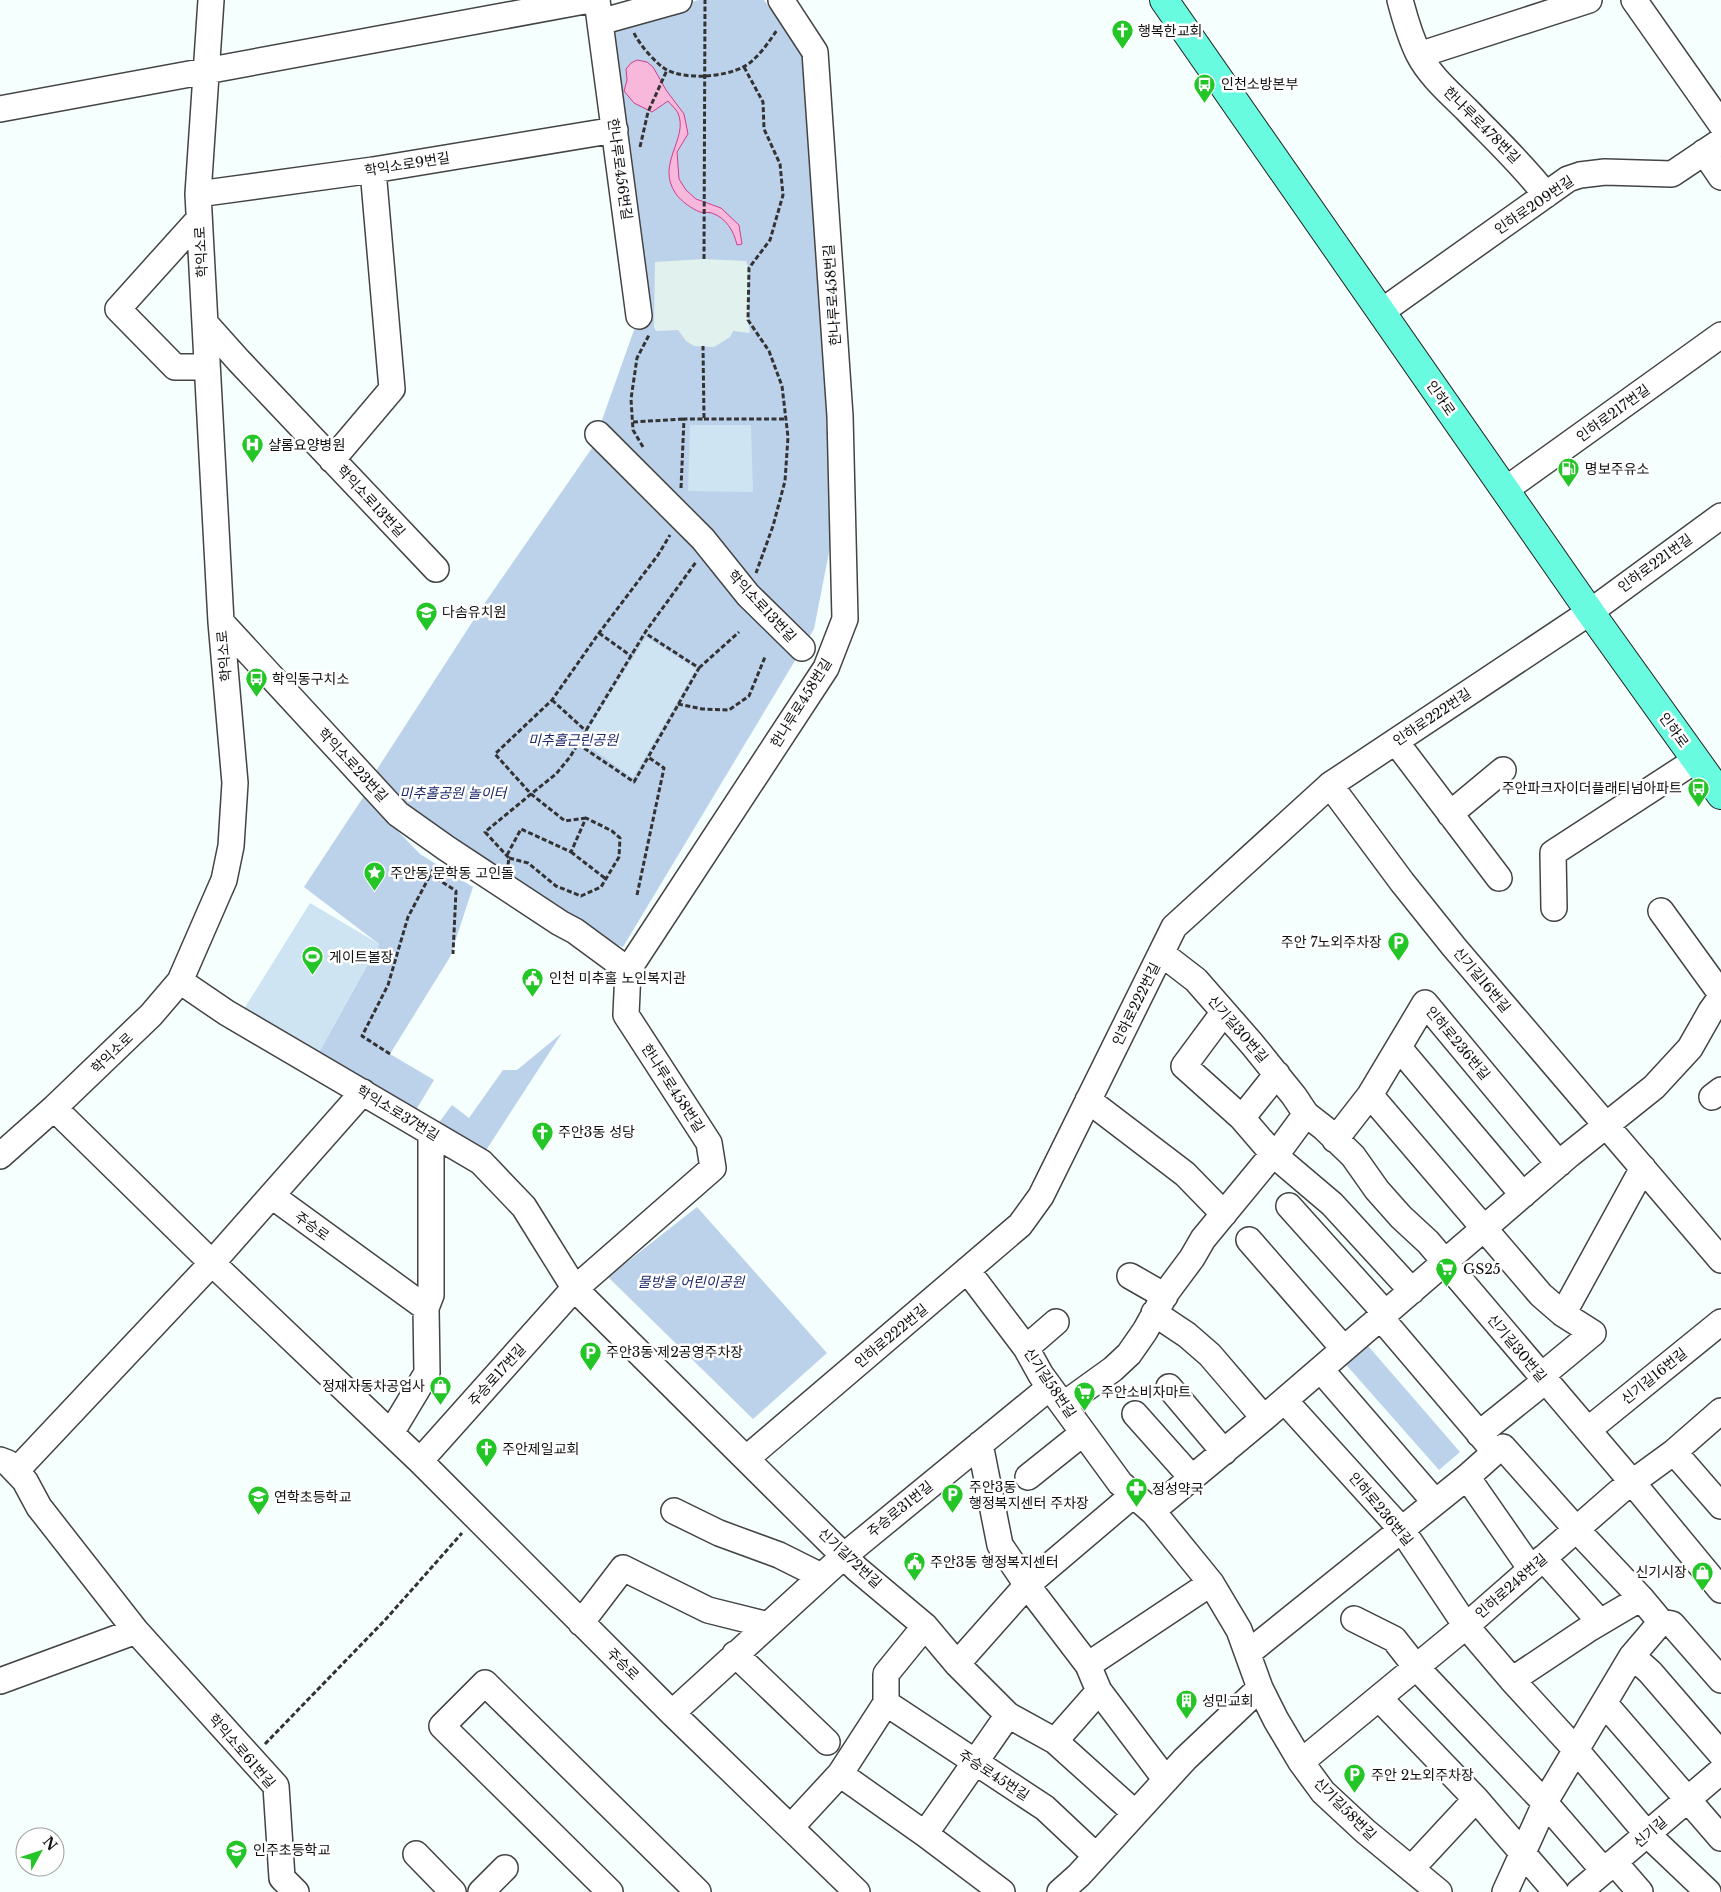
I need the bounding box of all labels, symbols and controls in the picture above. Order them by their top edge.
church icon: 행복한교회 [1110,19,1134,50]
place label: 행복한교회 [1138,22,1202,40]
bus stop icon: 인천소방본부 [1193,72,1217,103]
place label: 인천소방본부 [1221,75,1298,93]
street label: 한나루로478번길 [1440,83,1524,167]
street label: 한나루로456번길 [604,117,636,221]
street label: 학익소로9번길 [363,148,451,180]
street label: 인하로209번길 [1491,172,1577,238]
street label: 학익소로 [191,226,211,278]
street label: 한나루로458번길 [819,244,845,346]
street label: 인하로 [1423,377,1460,419]
street label: 인하로217번길 [1573,380,1653,446]
hospital icon: 샬롬요양병원 [240,433,264,464]
place label: 샬롬요양병원 [268,436,345,454]
fuel station icon: 명보주유소 [1557,457,1581,488]
place label: 명보주유소 [1585,460,1650,478]
street label: 학익소로13번길 [333,461,409,541]
street label: 인하로221번길 [1614,530,1696,596]
street label: 학익소로13번길 [724,566,800,646]
school or university icon: 다솜유치원 [414,600,438,631]
place label: 다솜유치원 [442,603,506,621]
street label: 학익소로 [213,629,235,682]
street label: 한나루로458번길 [766,655,836,751]
bus stop icon: 학익동구치소 [244,667,268,698]
place label: 학익동구치소 [272,670,349,688]
street label: 인하로222번길 [1390,684,1474,750]
street label: 인하로 [1655,709,1693,751]
street label: 학익소로23번길 [314,724,392,806]
park label: 미추홀근린공원 [528,731,619,749]
bus stop icon: 주안파크자이더플래티넘아파트 [1686,776,1710,807]
place label: 주안파크자이더플래티넘아파트 [1502,779,1682,797]
park label: 미추홀공원 놀이터 [400,784,509,802]
place icon: 주안동 문학동 고인돌 [362,861,386,892]
place label: 주안동 문학동 고인돌 [390,864,514,882]
parking icon: 주안 7노외주차장 [1386,930,1410,961]
place label: 주안 7노외주차장 [1281,933,1382,951]
street label: 신기길16번길 [1450,944,1514,1016]
sports icon: 게이트볼장 [301,945,325,976]
place label: 게이트볼장 [329,948,394,966]
street label: 인하로222번길 [1108,959,1164,1049]
public building icon: 인천 미추홀 노인복지관 [521,966,545,997]
place label: 인천 미추홀 노인복지관 [549,969,686,987]
street label: 신기길30번길 [1204,992,1272,1066]
street label: 인하로236번길 [1422,1002,1494,1084]
street label: 학익소로 [87,1029,137,1077]
street label: 한나루로458번길 [638,1040,708,1136]
street label: 학익소로37번길 [354,1081,442,1145]
church icon: 주안3동 성당 [530,1120,554,1151]
place label: 주안3동 성당 [558,1123,635,1141]
street label: 주승로 [291,1207,333,1245]
supermarket icon: GS25 [1435,1257,1459,1288]
place label: GS25 [1463,1260,1501,1278]
park label: 물방울 어린이공원 [638,1273,746,1291]
street label: 인하로222번길 [851,1300,931,1372]
street label: 신기길30번길 [1483,1310,1551,1386]
street label: 주승로17번길 [464,1340,530,1410]
parking icon: 주안3동 제2공영주차장 [578,1340,602,1371]
place label: 주안3동 제2공영주차장 [606,1343,743,1361]
street label: 신기길58번길 [1020,1344,1080,1422]
street label: 신기길16번길 [1617,1344,1691,1408]
shop icon: 정재자동차공업사 [429,1374,453,1405]
place label: 정재자동차공업사 [322,1377,425,1395]
supermarket icon: 주안소비자마트 [1073,1380,1097,1411]
place label: 주안소비자마트 [1101,1383,1191,1401]
church icon: 주안제일교회 [474,1437,498,1468]
place label: 주안제일교회 [502,1440,579,1458]
street label: 인하로236번길 [1345,1468,1417,1550]
street label: 주승로31번길 [864,1477,936,1541]
pharmacy icon: 정성약국 [1124,1477,1148,1508]
place label: 주안3동 행정복지센터 주차장 [969,1478,1089,1512]
place label: 정성약국 [1152,1480,1204,1498]
parking icon: 주안3동 행정복지센터 주차장 [941,1483,965,1514]
school or university icon: 연학초등학교 [246,1485,270,1516]
place label: 연학초등학교 [274,1488,351,1506]
street label: 신기길72번길 [815,1524,885,1592]
public building icon: 주안3동 행정복지센터 [902,1550,926,1581]
street label: 인하로248번길 [1471,1550,1551,1622]
place label: 주안3동 행정복지센터 [930,1553,1059,1571]
shop icon: 신기시장 [1691,1560,1715,1591]
place label: 신기시장 [1635,1563,1687,1581]
street label: 주승로 [603,1644,643,1684]
building icon: 성민교회 [1174,1689,1198,1720]
place label: 성민교회 [1202,1692,1254,1710]
street label: 학익소로61번길 [205,1710,279,1792]
street label: 주승로45번길 [955,1746,1033,1804]
parking icon: 주안 2노외주차장 [1343,1763,1367,1794]
place label: 주안 2노외주차장 [1371,1766,1474,1784]
street label: 신기길58번길 [1310,1774,1380,1844]
street label: 신기길 [1630,1813,1670,1851]
north arrow [15,1827,65,1877]
text: N [39,1833,61,1854]
school or university icon: 인주초등학교 [225,1838,249,1869]
place label: 인주초등학교 [253,1841,330,1859]

